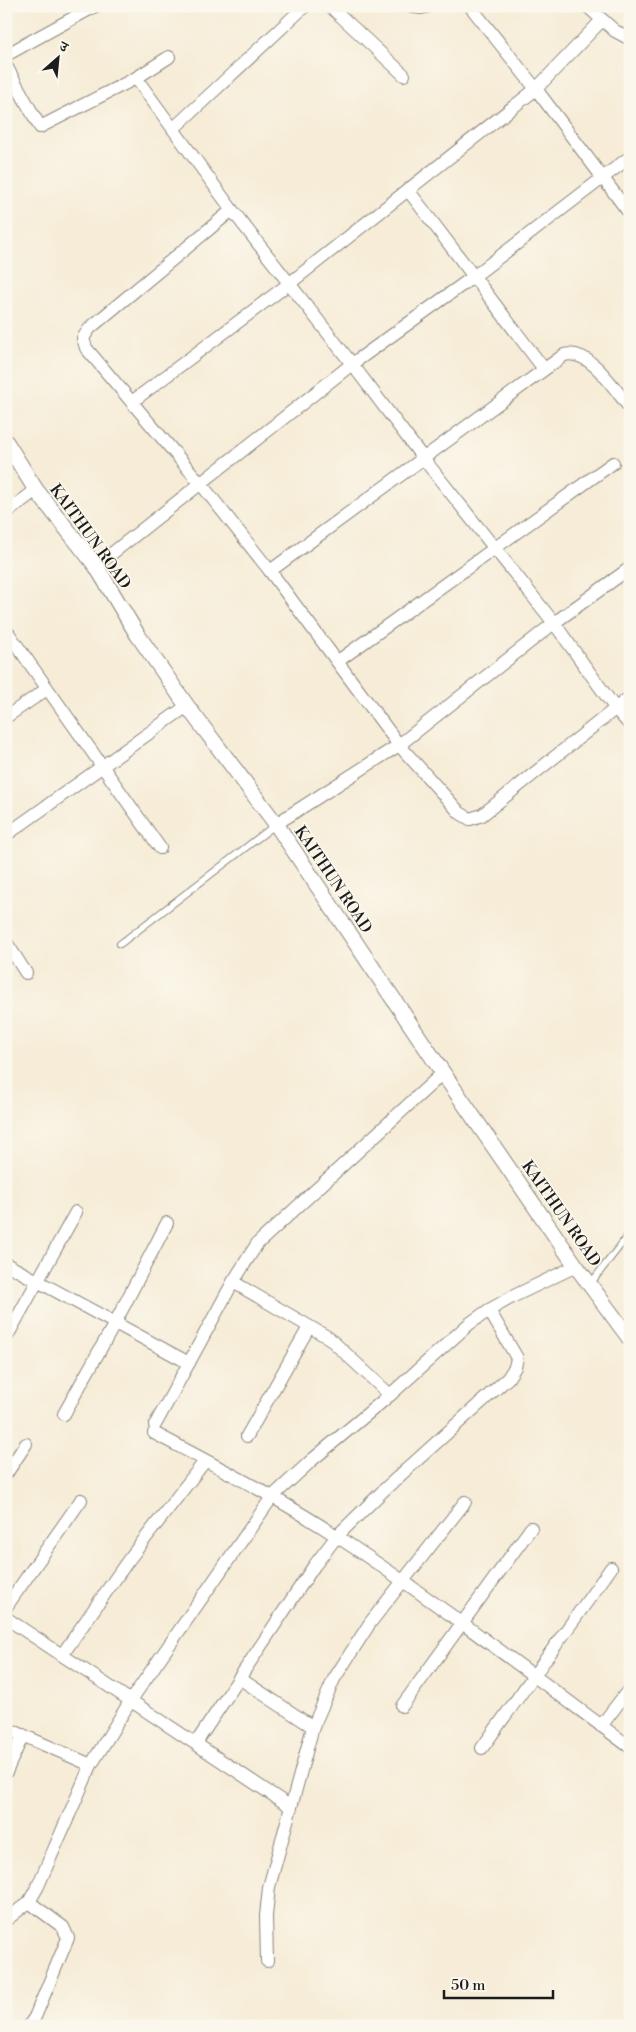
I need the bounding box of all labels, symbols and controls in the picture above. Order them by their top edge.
north arrow [32,32,82,82]
text: उ [55,37,71,57]
street label: KAITHUN ROAD [45,480,135,593]
street label: KAITHUN ROAD [290,822,376,937]
street label: KAITHUN ROAD [517,1157,605,1271]
scale bar [444,1967,552,1999]
text: 50 m [451,1976,485,1995]

